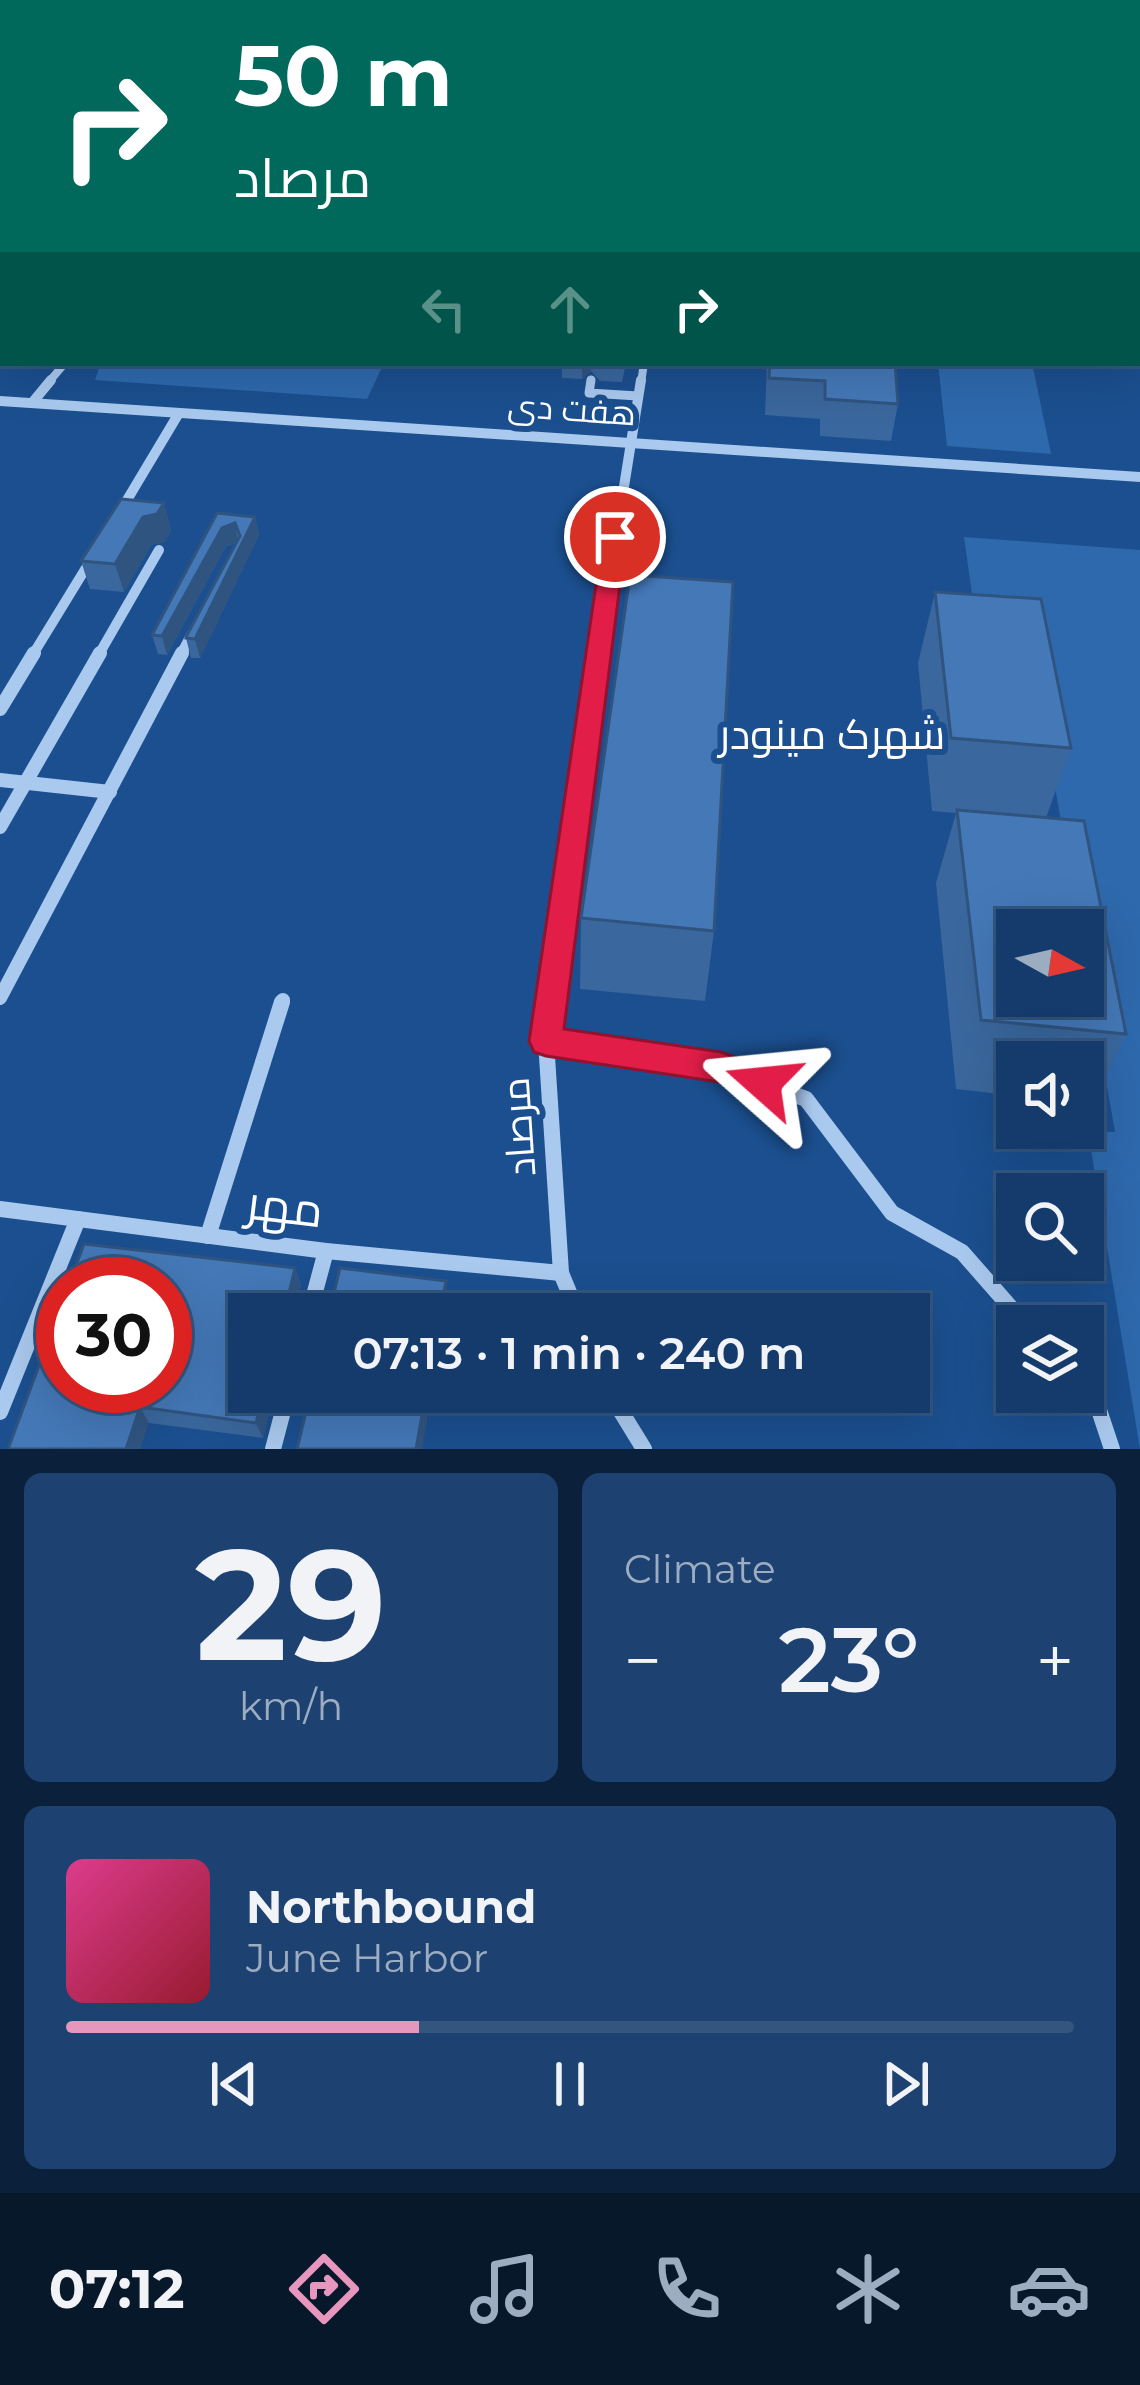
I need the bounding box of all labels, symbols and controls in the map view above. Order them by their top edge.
text: 50 m [234,25,453,127]
icon: right [36,48,192,204]
text: مرصاد [234,145,371,211]
icon: left [411,276,477,342]
icon: ahead [537,276,603,342]
icon: right [663,276,729,342]
street label: هفت دی [507,385,637,433]
pin [564,486,666,588]
icon: arrive [582,504,648,570]
district label: شهرک مینودر [717,708,945,760]
north arrow [996,909,1104,1017]
map controls [996,909,1104,1413]
position arrow [700,1020,826,1146]
button: sound [996,1041,1104,1149]
street label: مرصاد [491,1076,545,1178]
street label: مهر [240,1172,327,1239]
button: search [996,1173,1104,1281]
speed limit sign: 30 [36,1257,192,1413]
button: layers [996,1305,1104,1413]
text: 07:13 · 1 min · 240 m [352,1325,806,1380]
text: 29 [195,1509,387,1699]
text: Climate [624,1545,776,1593]
text: 23° [778,1605,920,1715]
text: − [624,1620,662,1701]
text: + [1036,1620,1074,1701]
text: km/h [239,1682,343,1730]
text: Northbound [246,1879,536,1934]
text: June Harbor [246,1934,488,1982]
icon: previous [201,2051,267,2117]
icon: pause [537,2051,603,2117]
icon: next [873,2051,939,2117]
icon: directions [282,2247,366,2331]
icon: music [463,2247,547,2331]
icon: phone [645,2247,729,2331]
icon: climate [826,2247,910,2331]
icon: car [1007,2247,1091,2331]
text: 07:12 [49,2256,185,2322]

